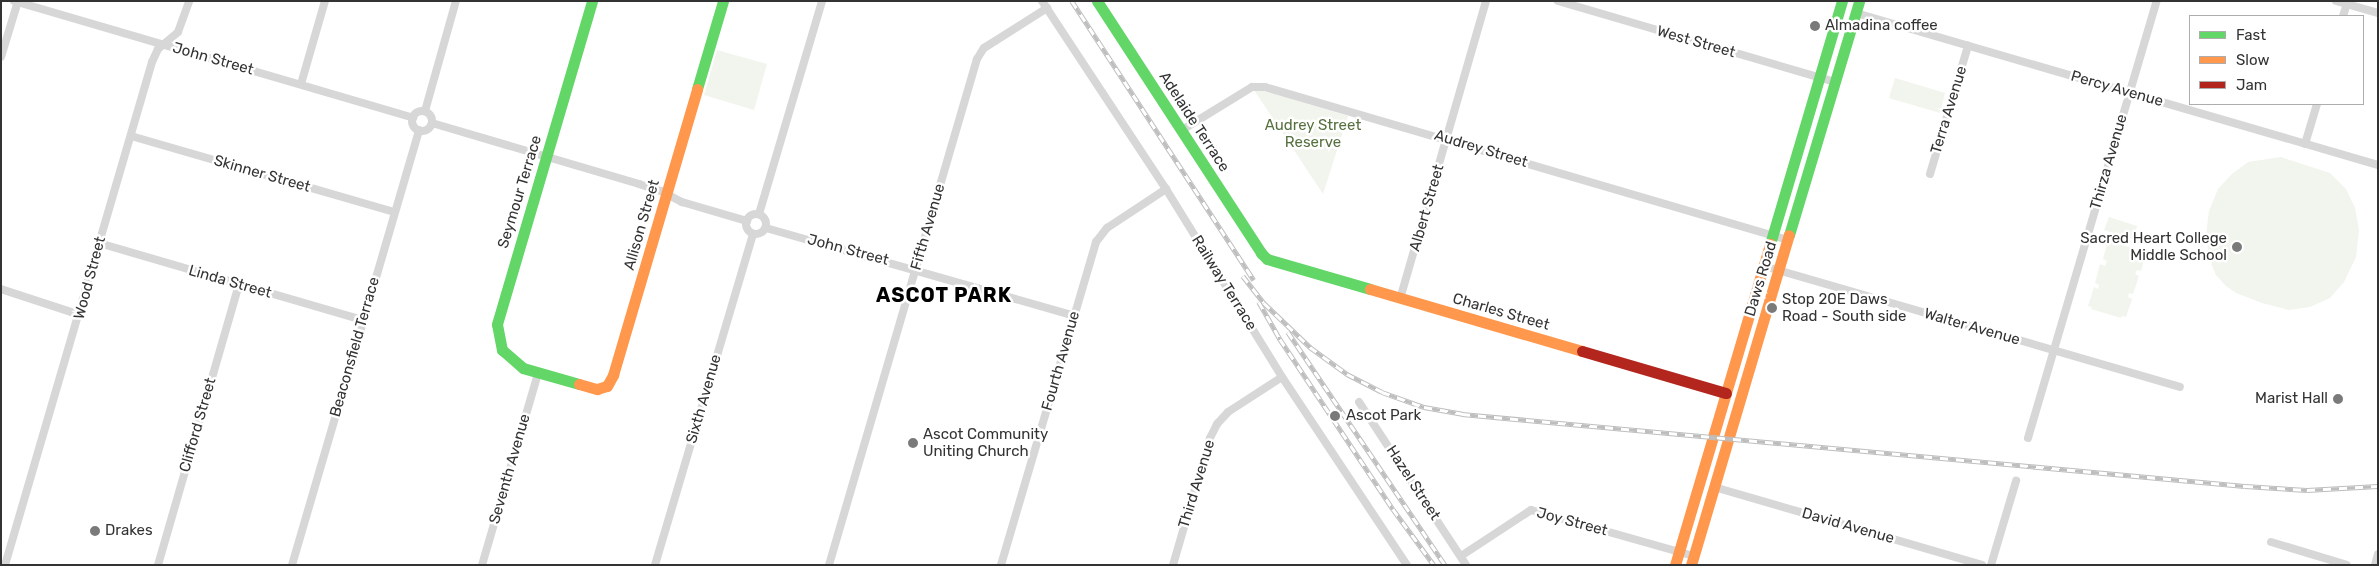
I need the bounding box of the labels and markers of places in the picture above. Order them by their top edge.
place label: Almadina coffee [1825,17,1938,35]
marker: Almadina coffee [1809,20,1821,32]
place label: Sacred Heart College Middle School [2080,229,2227,264]
marker: Sacred Heart College Middle School [2231,241,2243,253]
place label: Stop 20E Daws Road - South side [1782,290,1906,325]
marker: Stop 20E Daws Road - South side [1766,302,1778,314]
place label: Marist Hall [2255,390,2328,408]
marker: Marist Hall [2332,393,2344,405]
place label: Ascot Park [1346,407,1421,425]
marker: Ascot Park [1328,409,1342,423]
place label: Ascot Community Uniting Church [923,425,1048,460]
marker: Ascot Community Uniting Church [907,437,919,449]
place label: Drakes [105,522,153,540]
marker: Drakes [89,525,101,537]

